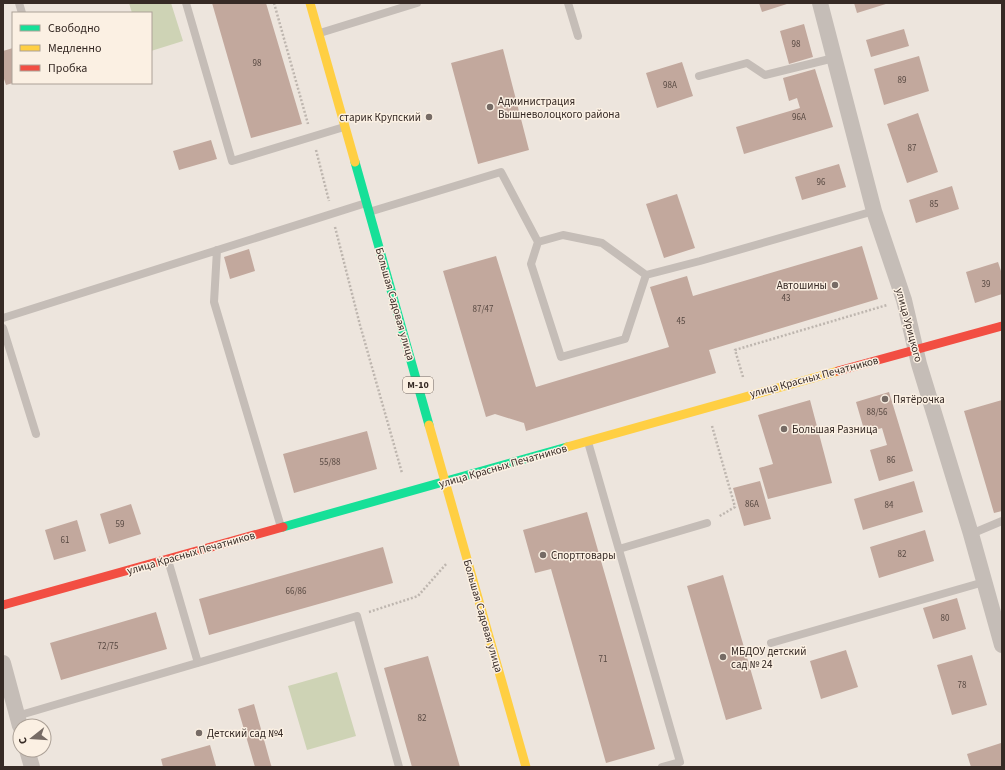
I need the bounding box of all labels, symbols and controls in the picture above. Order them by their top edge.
legend [12,12,152,84]
text: Свободно [48,20,100,37]
house number: 98 [792,38,801,51]
text: Медленно [48,40,102,57]
house number: 98 [253,57,262,70]
text: Пробка [48,60,87,77]
house number: 89 [898,74,907,87]
house number: 98А [663,79,677,92]
place label: Администрация Вышневолоцкого района [498,94,620,122]
marker: Администрация Вышневолоцкого района [485,102,495,112]
place label: старик Крупский [339,110,421,125]
house number: 96А [792,111,806,124]
marker: старик Крупский [424,112,434,122]
house number: 87 [908,142,917,155]
house number: 96 [817,176,826,189]
house number: 85 [930,198,939,211]
street label: Большая Садовая улица [372,246,418,362]
place label: Автошины [777,278,827,293]
house number: 39 [982,278,991,291]
marker: Автошины [830,280,840,290]
street label: улица Урицкого [892,286,926,364]
house number: 43 [782,292,791,305]
house number: 87/47 [472,303,494,316]
house number: 45 [677,315,686,328]
street label: улица Красных Печатников [748,353,880,401]
road number: М-10 [403,377,433,393]
place label: Пятёрочка [893,392,945,407]
marker: Пятёрочка [880,394,890,404]
house number: 88/56 [866,406,888,419]
place label: Большая Разница [792,422,878,437]
marker: Большая Разница [779,424,789,434]
street label: улица Красных Печатников [437,440,569,491]
house number: 86 [887,454,896,467]
house number: 55/88 [319,456,341,469]
house number: 86А [745,498,759,511]
house number: 84 [885,499,894,512]
house number: 59 [116,518,125,531]
street label: улица Красных Печатников [125,527,257,578]
house number: 61 [61,534,69,547]
place label: Спорттовары [551,548,616,563]
house number: 82 [898,548,907,561]
marker: Спорттовары [538,550,548,560]
street label: Большая Садовая улица [460,558,506,674]
house number: 66/86 [285,585,307,598]
house number: 80 [941,612,950,625]
house number: 72/75 [97,640,119,653]
place label: МБДОУ детский сад № 24 [731,644,806,672]
marker: МБДОУ детский сад № 24 [718,652,728,662]
house number: 71 [599,653,607,666]
house number: 78 [958,679,967,692]
house number: 82 [418,712,427,725]
north arrow [12,718,52,758]
place label: Детский сад №4 [207,726,284,741]
marker: Детский сад №4 [194,728,204,738]
text: С [15,735,31,746]

